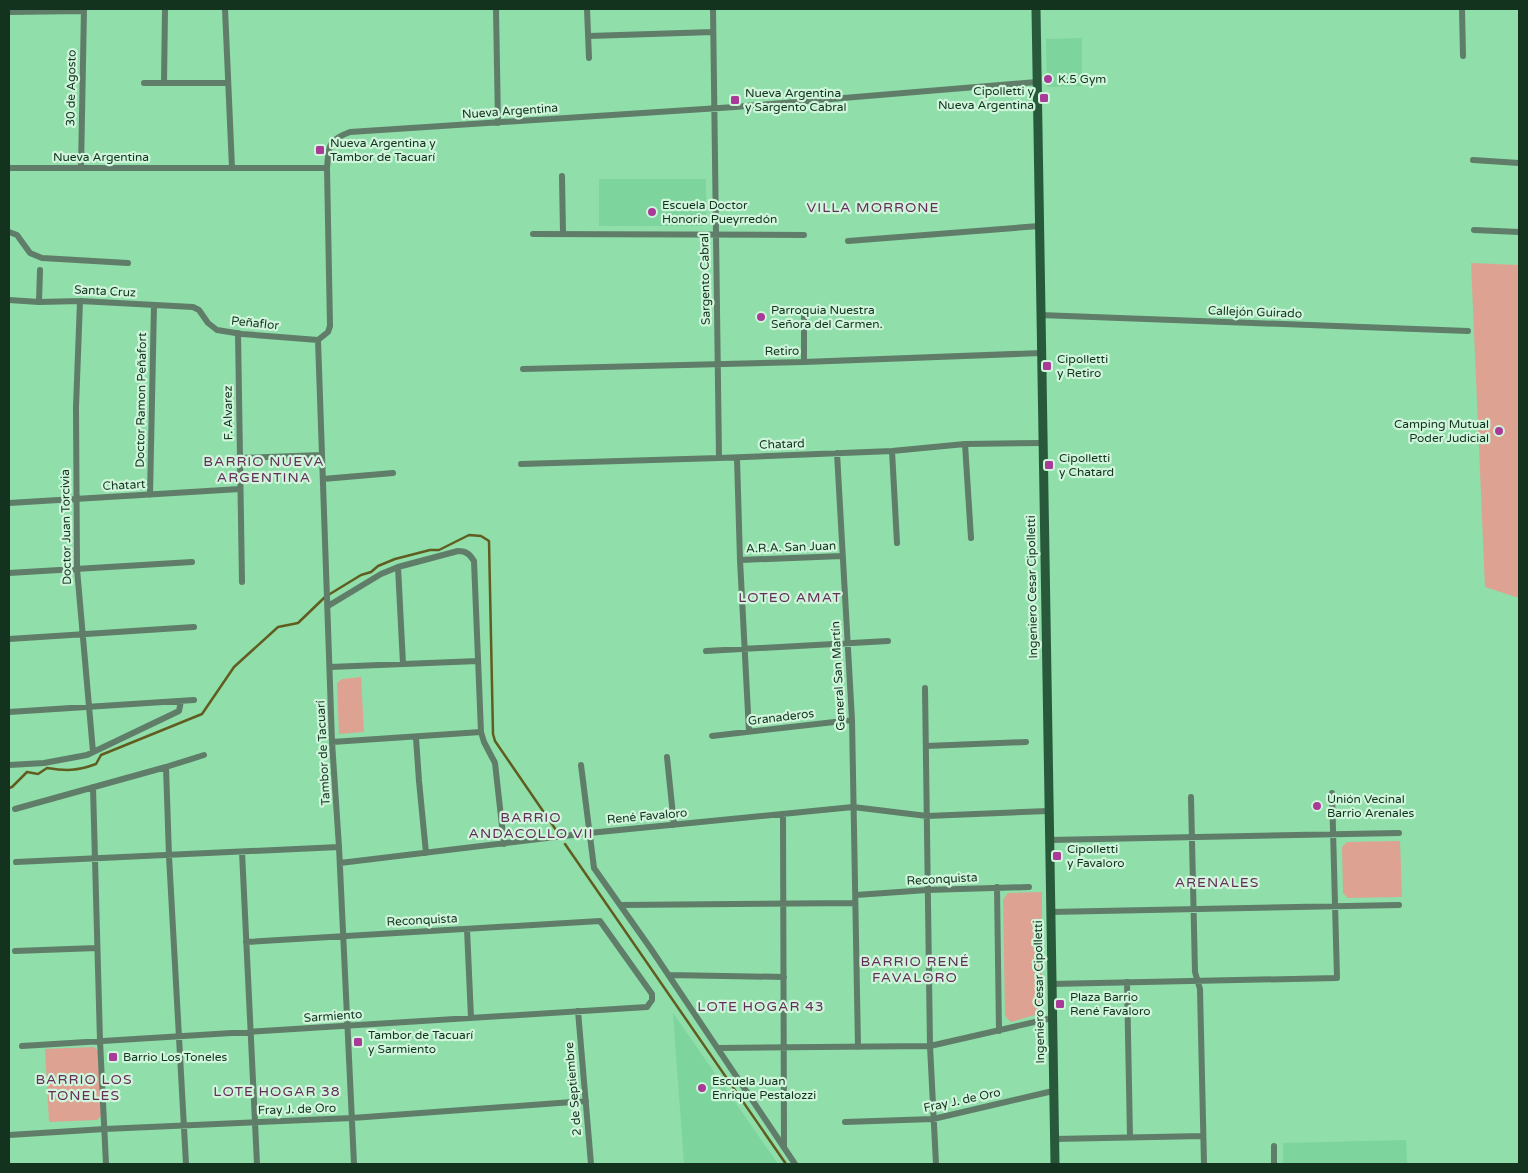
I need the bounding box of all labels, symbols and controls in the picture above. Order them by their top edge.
street label: 30 de Agosto [63,49,79,127]
place label: K.5 Gym [1058,72,1106,86]
marker: K.5 Gym [1042,73,1054,85]
place label: Cipolletti y Nueva Argentina [938,84,1035,112]
place label: Nueva Argentina y Sargento Cabral [745,86,847,114]
marker: Cipolletti y Nueva Argentina [1038,92,1050,104]
marker: Nueva Argentina y Sargento Cabral [729,94,741,106]
street label: Nueva Argentina [462,101,558,121]
place label: Nueva Argentina y Tambor de Tacuarí [330,136,436,164]
marker: Nueva Argentina y Tambor de Tacuarí [314,144,326,156]
street label: Nueva Argentina [53,150,149,164]
place label: Escuela Doctor Honorio Pueyrredón [662,198,777,226]
district label: VILLA MORRONE [806,199,940,216]
marker: Escuela Doctor Honorio Pueyrredón [646,206,658,218]
street label: Sargento Cabral [697,233,713,325]
street label: Santa Cruz [74,282,136,300]
place label: Parroquia Nuestra Señora del Carmen. [771,303,883,331]
street label: Callejón Guirado [1208,303,1302,321]
marker: Parroquia Nuestra Señora del Carmen. [755,311,767,323]
street label: Peñaflor [230,314,280,333]
street label: Doctor Ramon Peñafort [133,332,149,468]
street label: Retiro [765,344,799,358]
place label: Cipolletti y Retiro [1057,352,1108,380]
marker: Cipolletti y Retiro [1041,360,1053,372]
street label: F. Alvarez [221,385,235,441]
place label: Camping Mutual Poder Judicial [1394,417,1489,445]
marker: Camping Mutual Poder Judicial [1493,425,1505,437]
street label: Chatard [759,436,805,452]
place label: Cipolletti y Chatard [1059,451,1114,479]
district label: BARRIO NUEVA ARGENTINA [203,453,325,486]
marker: Cipolletti y Chatard [1043,459,1055,471]
street label: Doctor Juan Torcivia [58,469,74,585]
street label: Chatart [102,477,146,493]
street label: Ingeniero Cesar Cipolletti [1024,515,1040,659]
street label: A.R.A. San Juan [746,538,836,556]
district label: LOTEO AMAT [738,589,842,606]
street label: General San Martín [828,621,848,731]
street label: Tambor de Tacuarí [313,700,333,806]
street label: Granaderos [747,706,815,728]
place label: Unión Vecinal Barrio Arenales [1327,792,1415,820]
marker: Unión Vecinal Barrio Arenales [1311,800,1323,812]
street label: René Favaloro [606,806,688,826]
district label: BARRIO ANDACOLLO VII [469,809,593,842]
place label: Cipolletti y Favaloro [1067,842,1125,870]
marker: Cipolletti y Favaloro [1051,850,1063,862]
street label: Reconquista [906,870,978,888]
district label: ARENALES [1175,874,1259,891]
street label: Reconquista [386,911,458,929]
street label: Ingeniero Cesar Cipolletti [1031,920,1047,1064]
district label: BARRIO RENÉ FAVALORO [860,953,970,986]
place label: Plaza Barrio René Favaloro [1070,990,1151,1018]
district label: LOTE HOGAR 43 [697,998,825,1015]
marker: Plaza Barrio René Favaloro [1054,998,1066,1010]
street label: Sarmiento [303,1007,363,1025]
place label: Tambor de Tacuarí y Sarmiento [368,1028,473,1056]
marker: Tambor de Tacuarí y Sarmiento [352,1036,364,1048]
street label: 2 de Septiembre [562,1041,584,1136]
place label: Barrio Los Toneles [123,1050,227,1064]
marker: Barrio Los Toneles [107,1051,119,1063]
district label: BARRIO LOS TONELES [35,1071,133,1104]
place label: Escuela Juan Enrique Pestalozzi [712,1074,816,1102]
marker: Escuela Juan Enrique Pestalozzi [696,1082,708,1094]
district label: LOTE HOGAR 38 [213,1083,341,1100]
street label: Fray J. de Oro [922,1085,1002,1115]
street label: Fray J. de Oro [258,1101,336,1117]

